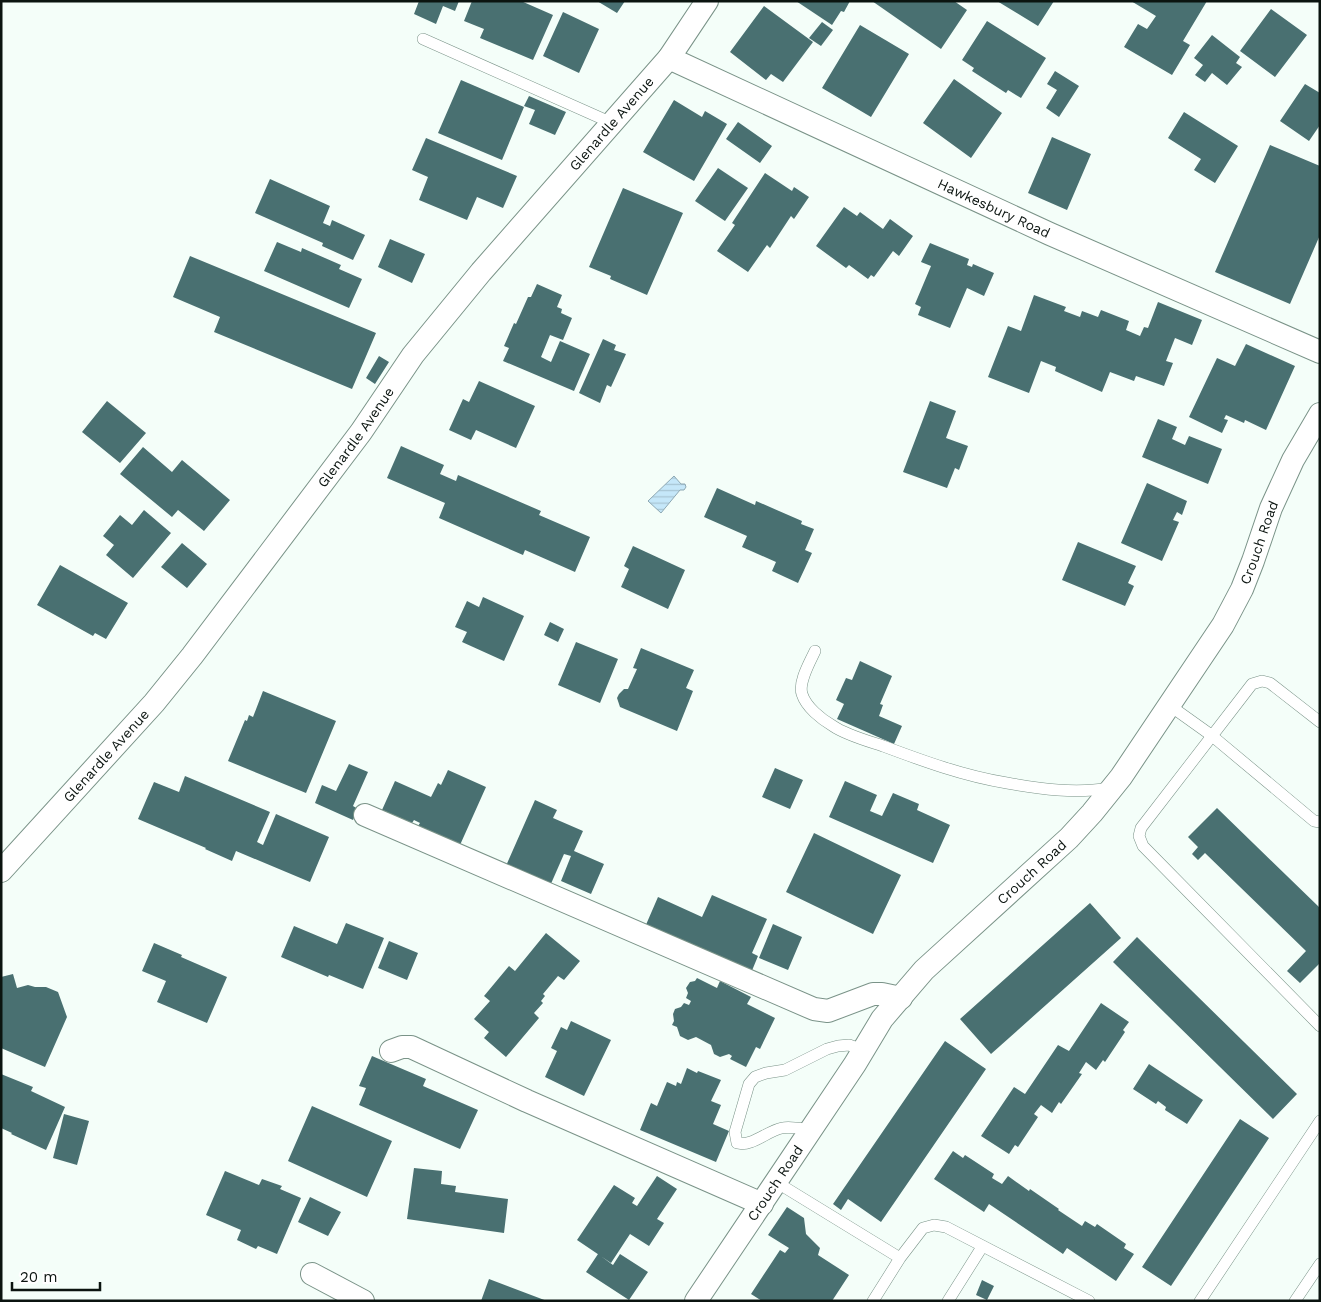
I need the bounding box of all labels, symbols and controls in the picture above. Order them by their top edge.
street label: Glenardle Avenue [566,73,657,174]
street label: Hawkesbury Road [935,175,1053,241]
street label: Glenardle Avenue [314,384,397,490]
street label: Crouch Road [1237,498,1281,587]
street label: Glenardle Avenue [60,706,152,805]
street label: Crouch Road [994,837,1069,907]
street label: Crouch Road [744,1142,806,1224]
scale bar [12,1260,100,1292]
text: 20 m [20,1268,58,1286]

